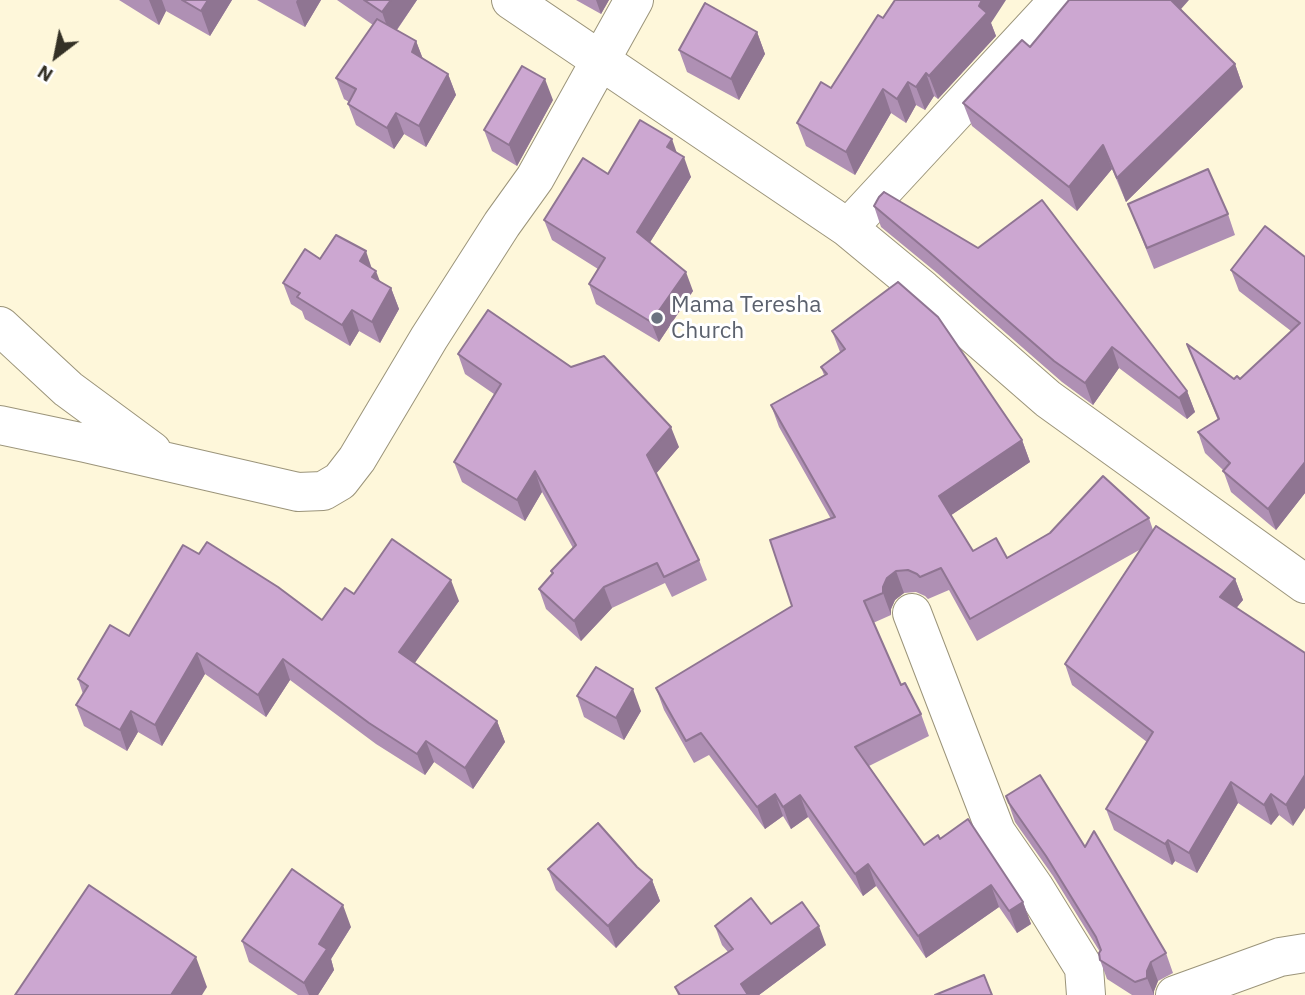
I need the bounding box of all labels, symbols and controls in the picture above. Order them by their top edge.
north arrow [21,21,91,91]
text: N [33,60,57,88]
place label: Mama Teresha Church [671,291,822,345]
marker: Mama Teresha Church [649,310,665,326]

